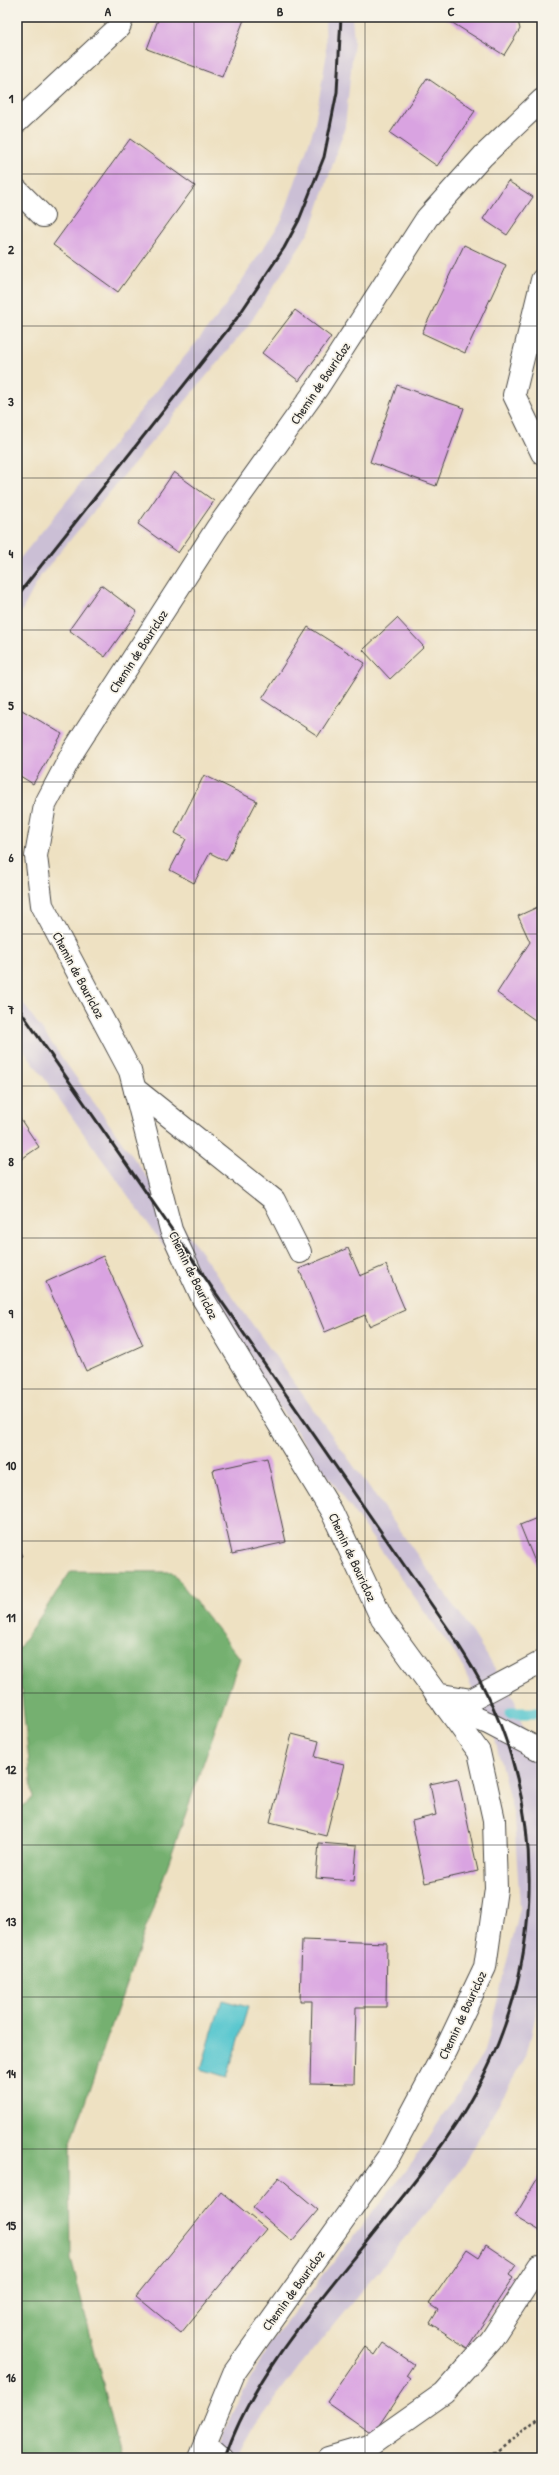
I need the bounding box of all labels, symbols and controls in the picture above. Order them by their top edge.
text: A [105,2,112,20]
text: B [277,2,284,20]
text: C [447,2,455,20]
text: 1 [9,89,14,107]
text: 2 [8,240,15,258]
street label: Chemin de Bouricloz [286,338,355,428]
text: 3 [8,392,14,410]
text: 4 [9,544,14,562]
street label: Chemin de Bouricloz [104,606,172,696]
text: 5 [8,696,14,714]
text: 6 [8,848,14,866]
street label: Chemin de Bouricloz [49,928,110,1022]
text: 7 [7,1000,15,1018]
text: 8 [8,1152,14,1170]
street label: Chemin de Bouricloz [165,1228,223,1322]
text: 9 [9,1304,14,1322]
text: 10 [6,1456,16,1474]
street label: Chemin de Bouricloz [325,1510,382,1605]
text: 11 [6,1608,16,1626]
text: 12 [6,1760,17,1778]
text: 13 [6,1912,16,1930]
street label: Chemin de Bouricloz [434,1967,491,2062]
text: 14 [6,2064,16,2082]
text: 15 [6,2216,17,2234]
street label: Chemin de Bouricloz [258,2246,329,2334]
text: 16 [6,2368,17,2386]

